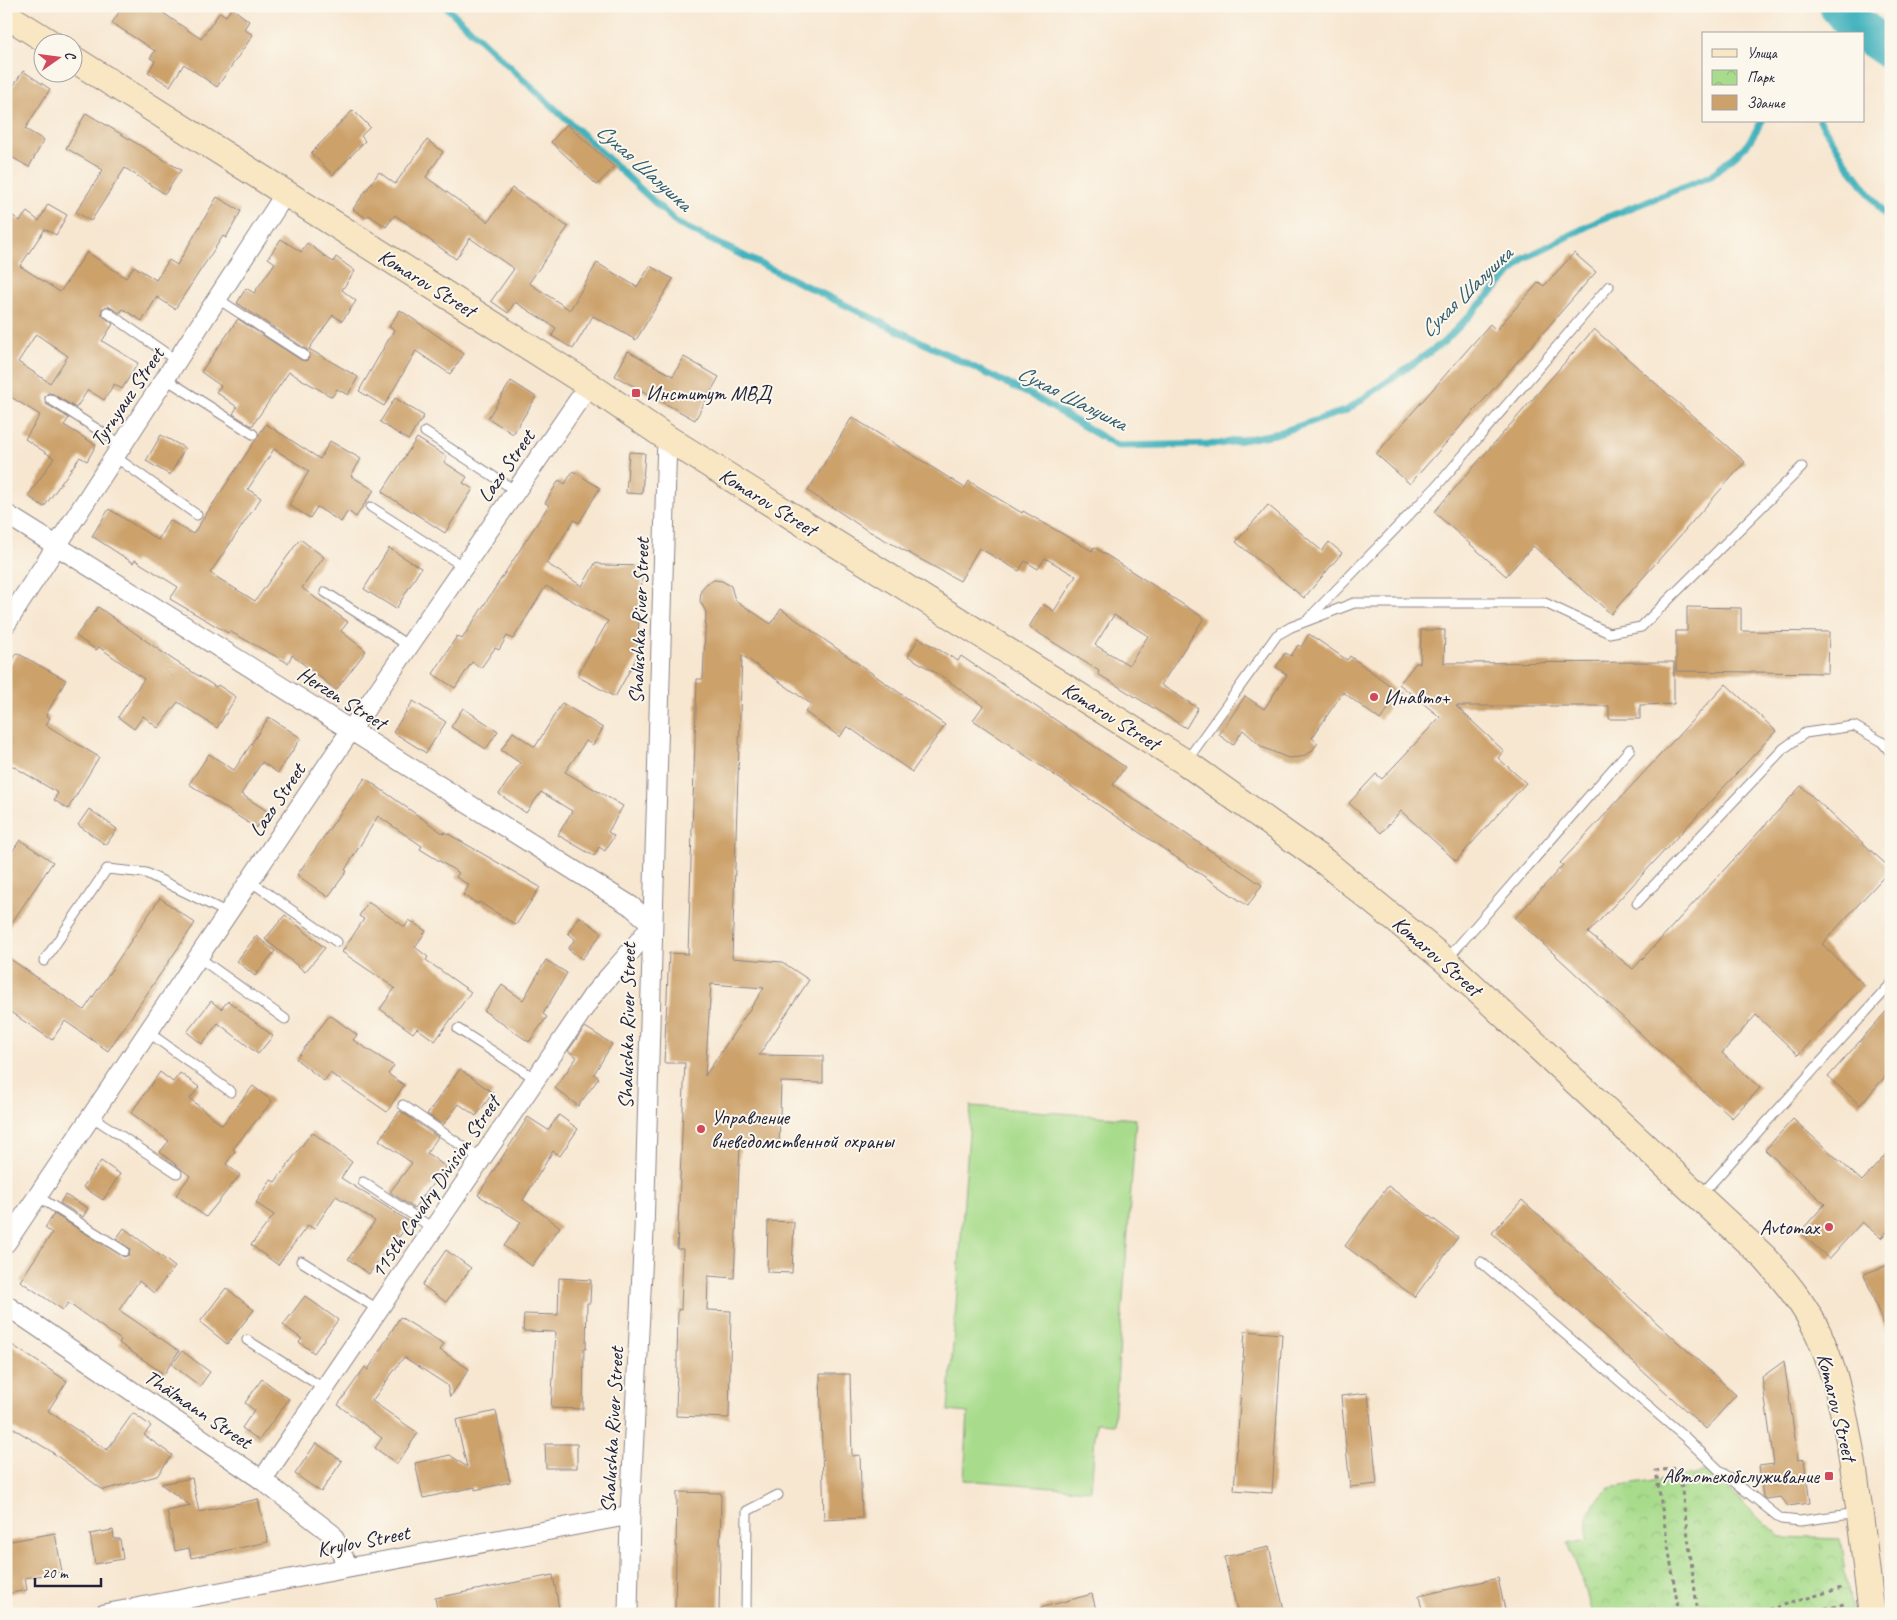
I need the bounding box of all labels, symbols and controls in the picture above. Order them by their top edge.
north arrow [32,32,82,82]
legend [1702,32,1864,122]
text: Улица [1747,44,1778,63]
text: С [61,50,80,62]
text: Парк [1747,68,1775,87]
text: Здание [1747,94,1786,113]
water label: Сухая Шалушка [591,117,700,219]
water label: Сухая Шалушка [1414,239,1521,343]
street label: Komarov Street [374,243,483,325]
street label: Tyrnyauz Street [84,341,171,451]
water label: Сухая Шалушка [1013,359,1134,439]
place label: Институт МВД [646,380,773,406]
marker: Институт МВД [630,387,642,399]
street label: Lazo Street [472,423,541,507]
street label: Komarov Street [715,462,824,544]
street label: Shalushka River Street [623,536,655,704]
street label: Herzen Street [293,661,394,737]
street label: Komarov Street [1058,676,1167,758]
place label: Инавто+ [1384,684,1451,710]
marker: Инавто+ [1368,691,1380,703]
street label: Lazo Street [243,757,312,841]
street label: Komarov Street [1387,910,1489,1004]
street label: Shalushka River Street [613,941,641,1109]
street label: 115th Cavalry Division Street [364,1089,507,1283]
place label: Управление вневедомственной охраны [711,1104,896,1154]
marker: Управление вневедомственной охраны [695,1123,707,1135]
place label: Avtomax [1760,1214,1821,1240]
marker: Avtomax [1823,1221,1835,1233]
street label: Shalushka River Street [595,1344,629,1514]
street label: Komarov Street [1811,1351,1864,1466]
street label: Thälmann Street [139,1364,258,1456]
place label: Автотехобслуживание [1662,1463,1820,1489]
marker: Автотехобслуживание [1823,1470,1835,1482]
street label: Krylov Street [315,1519,413,1563]
scale bar [35,1555,101,1587]
text: 20 m [42,1564,69,1583]

